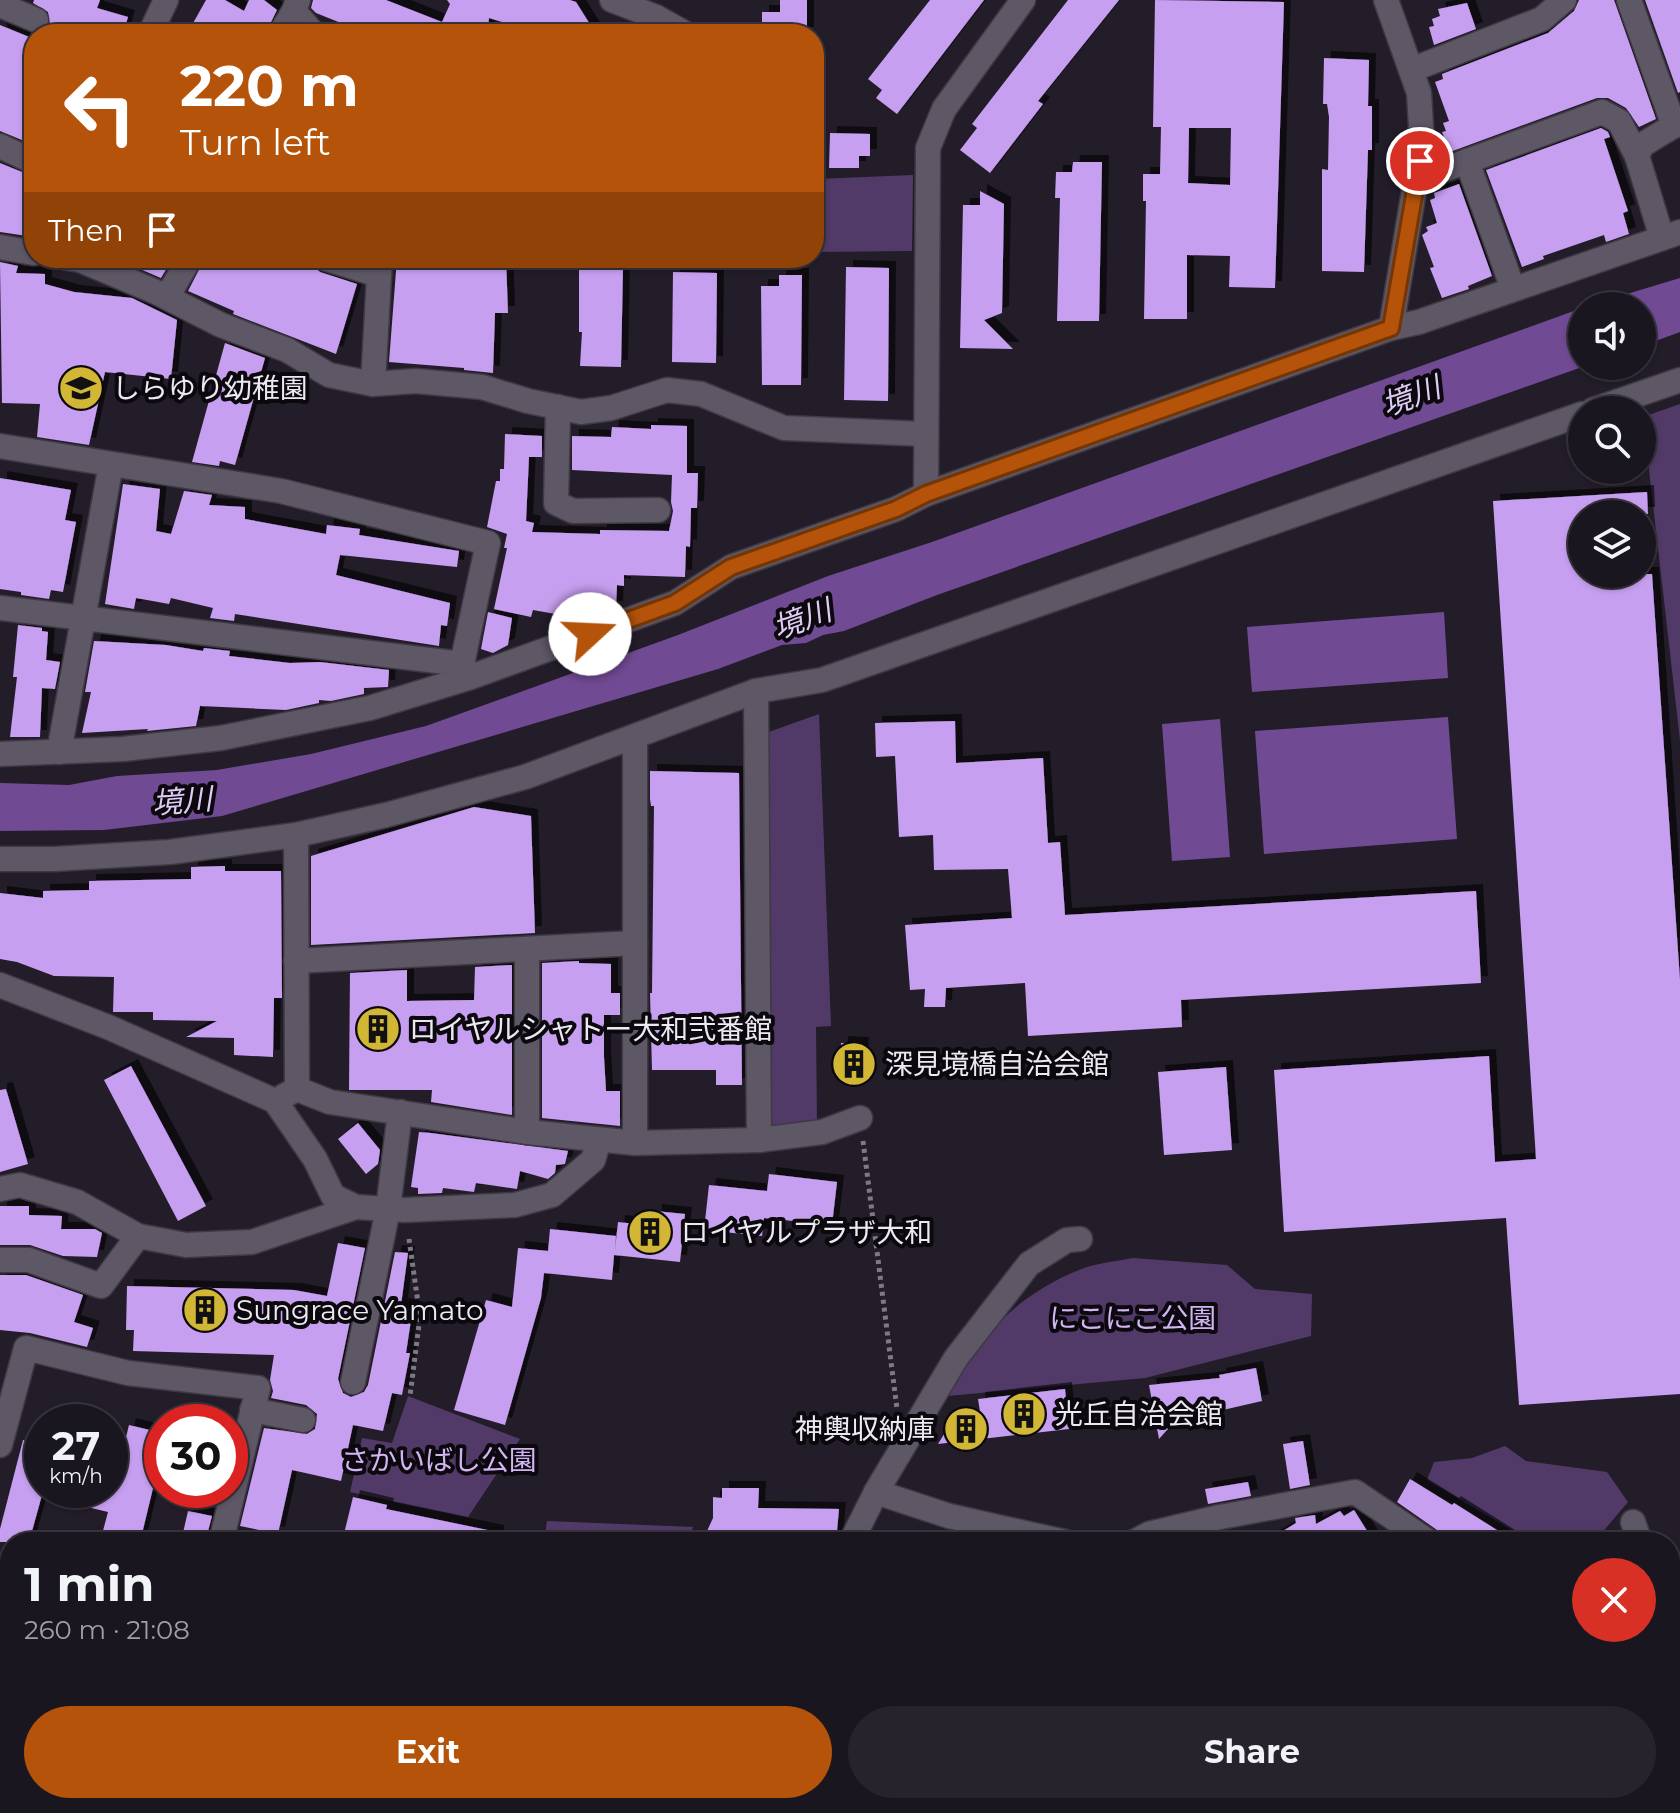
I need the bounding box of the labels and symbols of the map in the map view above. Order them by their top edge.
pin [1386,127,1454,195]
school or university icon: しらゆり幼稚園 [57,364,105,412]
water label: 境川 [1376,367,1448,424]
place label: しらゆり幼稚園 [112,371,308,405]
water label: 境川 [767,590,839,647]
position arrow [548,592,632,676]
water label: 境川 [151,780,216,822]
building icon: ロイヤルシャトー大和弐番館 [354,1005,402,1053]
place label: ロイヤルシャトー大和弐番館 [409,1012,772,1046]
building icon: 深見境橋自治会館 [830,1040,878,1088]
place label: 深見境橋自治会館 [885,1047,1109,1081]
building icon: ロイヤルプラザ大和 [626,1208,674,1256]
place label: ロイヤルプラザ大和 [681,1215,932,1249]
building icon: Sungrace Yamato [181,1286,229,1334]
place label: Sungrace Yamato [236,1293,484,1327]
park label: にこにこ公園 [1050,1301,1216,1335]
building icon: 光丘自治会館 [1000,1390,1048,1438]
place label: 光丘自治会館 [1055,1397,1223,1431]
speed limit sign: 30 [144,1404,248,1508]
building icon: 神輿収納庫 [942,1405,990,1453]
place label: 神輿収納庫 [795,1412,935,1446]
park label: さかいばし公園 [341,1443,537,1477]

